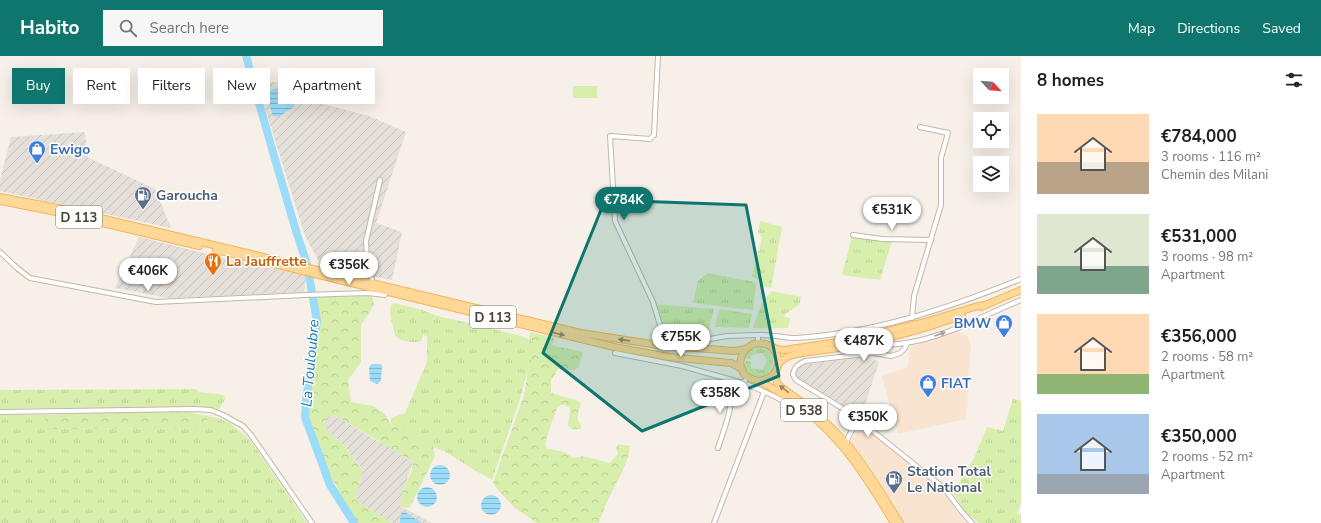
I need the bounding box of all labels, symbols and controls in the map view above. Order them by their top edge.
search box [103,10,383,46]
text: Habito [20,15,79,41]
icon: search [117,17,139,39]
text: Search here [149,18,229,38]
text: Map [1128,19,1155,38]
text: Directions [1177,19,1240,38]
text: Saved [1262,19,1301,38]
chip: Buy [12,68,65,104]
chip: Rent [73,68,130,104]
chip: Filters [138,68,205,104]
chip: New [213,68,270,104]
chip: Apartment [278,68,375,104]
north arrow [973,68,1009,104]
map controls [973,68,1009,192]
text: 8 homes [1037,69,1104,92]
icon: filters [1283,69,1305,91]
button: locate [973,112,1009,148]
text: €784,000 [1161,125,1237,148]
icon: home [1069,130,1117,178]
shop icon: Ewigo [27,139,47,164]
place label: Ewigo [50,140,90,159]
text: 3 rooms · 116 m² [1161,148,1261,166]
button: layers [973,156,1009,192]
text: Chemin des Milani [1161,166,1268,184]
fuel station icon: Garoucha [133,185,153,210]
place label: Garoucha [156,186,218,205]
pin: €784K [596,187,652,221]
text: €784K [604,191,644,209]
pin: €531K [864,197,920,231]
text: €531K [872,201,912,219]
road number: D 113 [56,206,102,228]
text: €531,000 [1161,225,1237,248]
icon: home [1069,230,1117,278]
text: 3 rooms · 98 m² [1161,248,1253,266]
restaurant icon: La Jauffrette [203,251,223,276]
place label: La Jauffrette [226,252,307,271]
pin: €356K [321,252,377,286]
text: €356K [329,256,369,274]
pin: €406K [120,258,176,292]
text: €406K [128,262,168,280]
text: Apartment [1161,266,1224,284]
road number: D 113 [470,306,516,328]
shop icon: BMW [994,313,1014,338]
place label: BMW [954,314,991,333]
water label: La Touloubre [296,318,324,408]
pin: €755K [653,324,709,358]
text: €356,000 [1161,325,1237,348]
text: €755K [661,328,701,346]
pin: €487K [836,328,892,362]
one-way arrow [934,330,946,336]
icon: home [1069,330,1117,378]
one-way arrow [553,332,566,338]
text: €487K [844,332,884,350]
one-way arrow [618,337,630,343]
text: 2 rooms · 58 m² [1161,348,1253,366]
text: Apartment [1161,366,1224,384]
shop icon: FIAT [918,373,938,398]
place label: FIAT [941,374,971,393]
pin: €358K [692,380,748,414]
text: €358K [700,384,740,402]
one-way arrow [779,384,790,393]
road number: D 538 [781,399,827,421]
pin: €350K [840,404,896,438]
text: €350K [848,408,888,426]
text: €350,000 [1161,425,1237,448]
icon: home [1069,430,1117,478]
text: 2 rooms · 52 m² [1161,448,1253,466]
place label: Station Total Le National [907,462,991,497]
text: Apartment [1161,466,1224,484]
fuel station icon: Station Total Le National [884,469,904,494]

